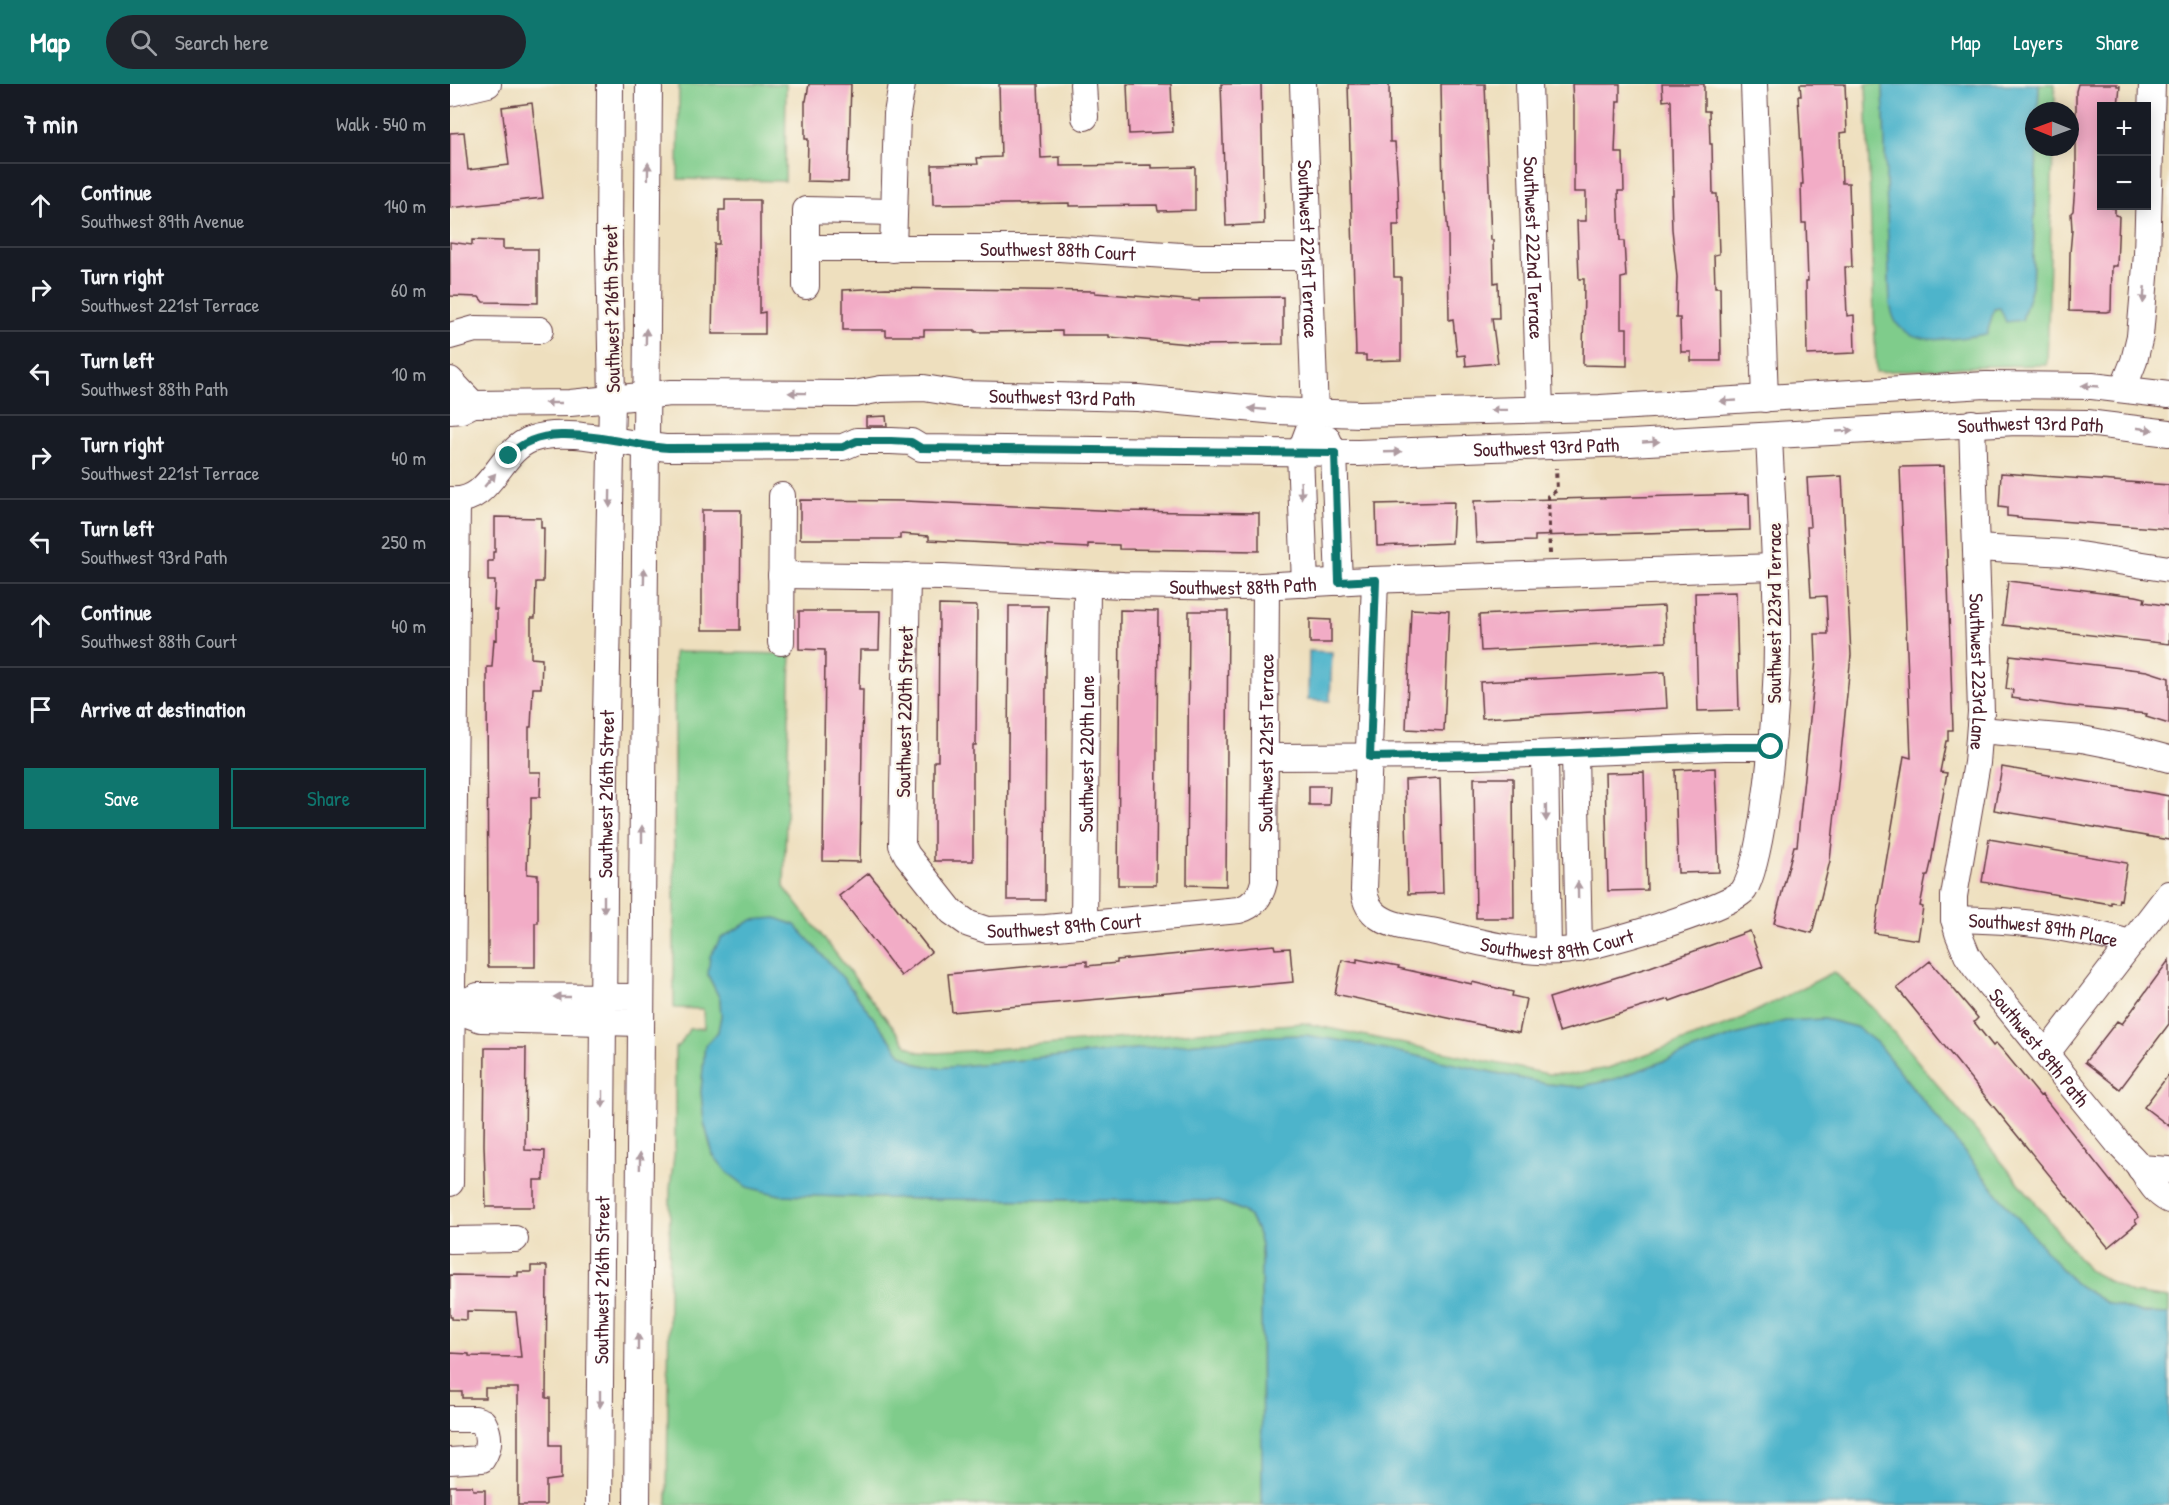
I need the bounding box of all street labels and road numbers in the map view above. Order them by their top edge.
street label: Southwest 222nd Terrace [1518,156,1551,340]
street label: Southwest 221st Terrace [1292,159,1326,339]
street label: Southwest 216th Street [596,224,626,393]
street label: Southwest 88th Court [980,234,1138,267]
street label: Southwest 93rd Path [989,381,1135,411]
street label: Southwest 93rd Path [1957,408,2105,439]
street label: Southwest 93rd Path [1473,430,1620,462]
street label: Southwest 223rd Terrace [1760,522,1787,703]
street label: Southwest 88th Path [1169,569,1317,601]
street label: Southwest 223rd Lane [1964,593,1995,751]
street label: Southwest 220th Street [889,625,919,798]
street label: Southwest 221st Terrace [1251,654,1279,832]
street label: Southwest 220th Lane [1071,675,1100,833]
street label: Southwest 216th Street [591,709,620,878]
street label: Southwest 89th Court [987,906,1144,943]
street label: Southwest 89th Place [1968,906,2121,953]
street label: Southwest 89th Court [1478,921,1638,965]
street label: Southwest 89th Path [1984,982,2096,1112]
street label: Southwest 216th Street [587,1195,615,1364]

